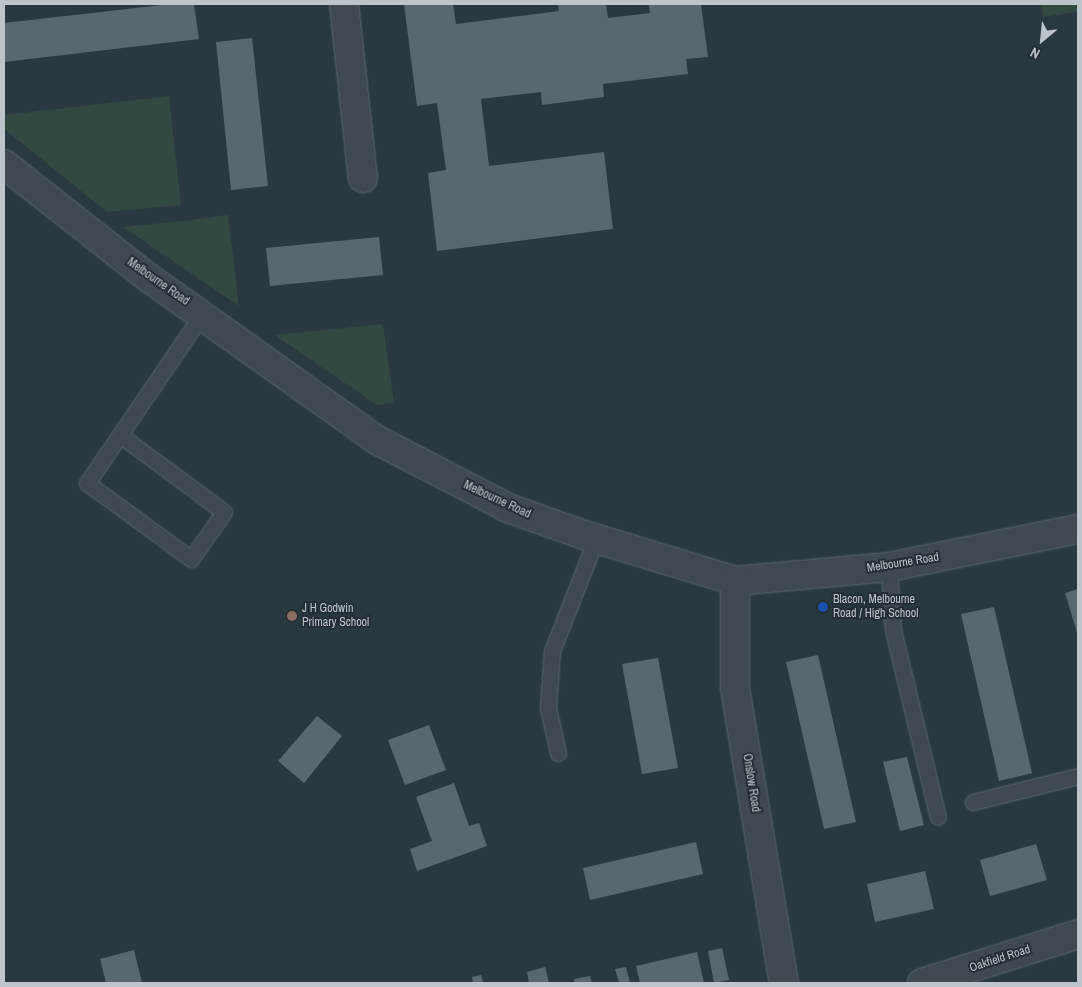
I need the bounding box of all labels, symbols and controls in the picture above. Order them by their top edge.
north arrow [1017,15,1067,65]
text: N [1027,43,1043,63]
street label: Melbourne Road [124,255,192,309]
street label: Melbourne Road [461,478,533,522]
street label: Melbourne Road [866,550,940,576]
place label: Blacon, Melbourne Road / High School [833,593,918,621]
marker: Blacon, Melbourne Road / High School [817,601,829,613]
place label: J H Godwin Primary School [302,602,369,630]
marker: J H Godwin Primary School [286,610,298,622]
street label: Onslow Road [739,753,763,813]
street label: Oakfield Road [968,942,1032,976]

